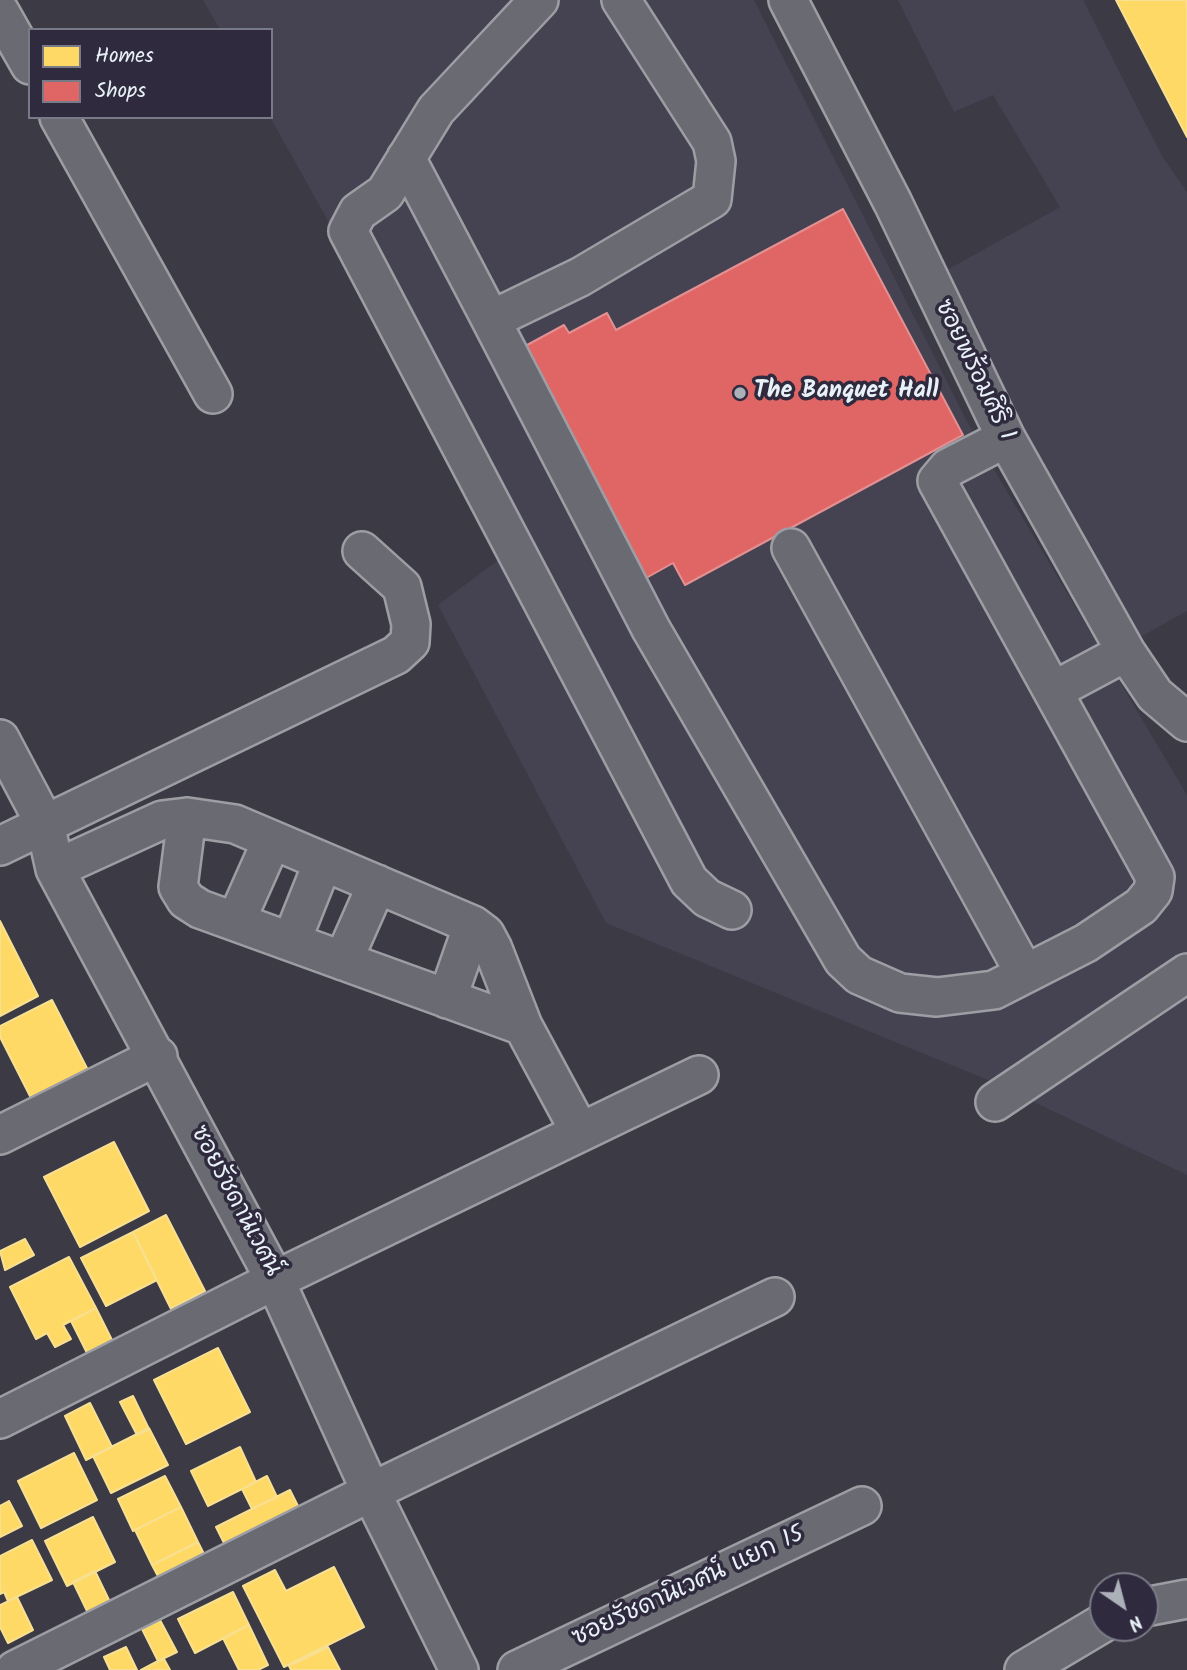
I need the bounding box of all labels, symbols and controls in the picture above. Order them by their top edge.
legend [28,28,273,119]
text: Homes [95,40,154,73]
text: Shops [95,75,146,108]
street label: ซอยพร้อมศิริ 1 [926,296,1020,446]
place label: The Banquet Hall [754,379,939,407]
marker: The Banquet Hall [732,385,748,401]
street label: ซอยรัชดานิเวศน์ [182,1122,286,1282]
street label: ซอยรัชดานิเวศน์ แยก 15 [569,1522,809,1654]
north arrow [1089,1572,1159,1642]
text: N [1121,1607,1148,1638]

